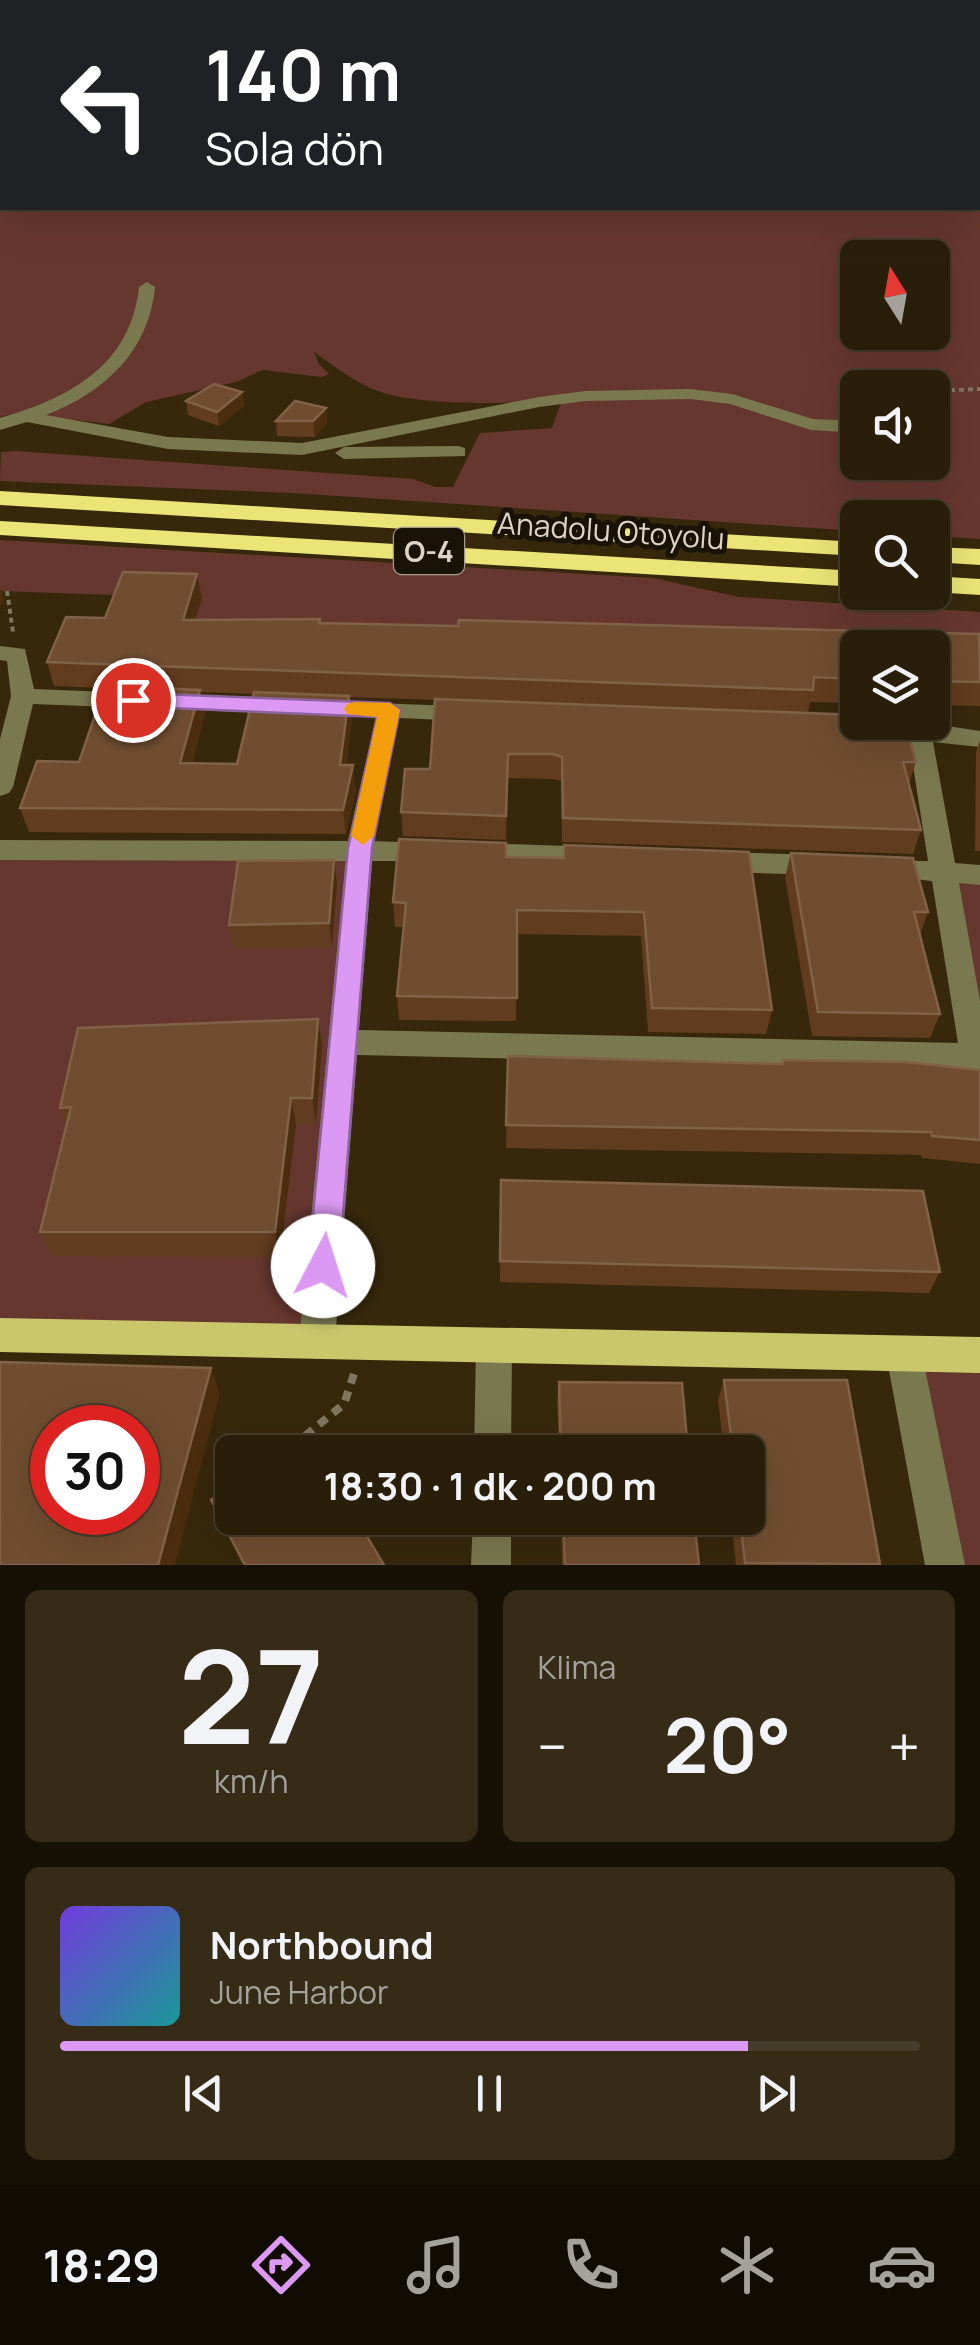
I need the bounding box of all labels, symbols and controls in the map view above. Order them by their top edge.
text: 140 m [205,26,401,122]
icon: left [40,40,170,170]
text: Sola dön [205,117,384,179]
north arrow [840,240,950,350]
map controls [840,240,950,740]
button: sound [840,370,950,480]
button: search [840,500,950,610]
street label: Anadolu Otoyolu [496,502,726,558]
road number: O-4 [394,528,464,574]
button: layers [840,630,950,740]
pin [91,658,176,743]
icon: arrive [106,673,161,728]
position arrow [271,1214,375,1318]
speed limit sign: 30 [30,1405,160,1535]
text: 18:30 · 1 dk · 200 m [323,1459,657,1511]
text: 27 [178,1605,325,1783]
text: Klima [538,1645,616,1689]
text: 20° [664,1693,792,1796]
text: − [538,1708,567,1784]
text: + [888,1708,920,1784]
text: km/h [214,1759,288,1803]
text: Northbound [210,1918,434,1970]
text: June Harbor [210,1970,388,2014]
icon: previous [176,2066,231,2121]
icon: pause [462,2066,517,2121]
icon: next [749,2066,804,2121]
icon: directions [246,2230,316,2300]
icon: music [401,2230,471,2300]
icon: phone [556,2230,626,2300]
icon: climate [712,2230,782,2300]
icon: car [867,2230,937,2300]
text: 18:29 [43,2234,160,2296]

